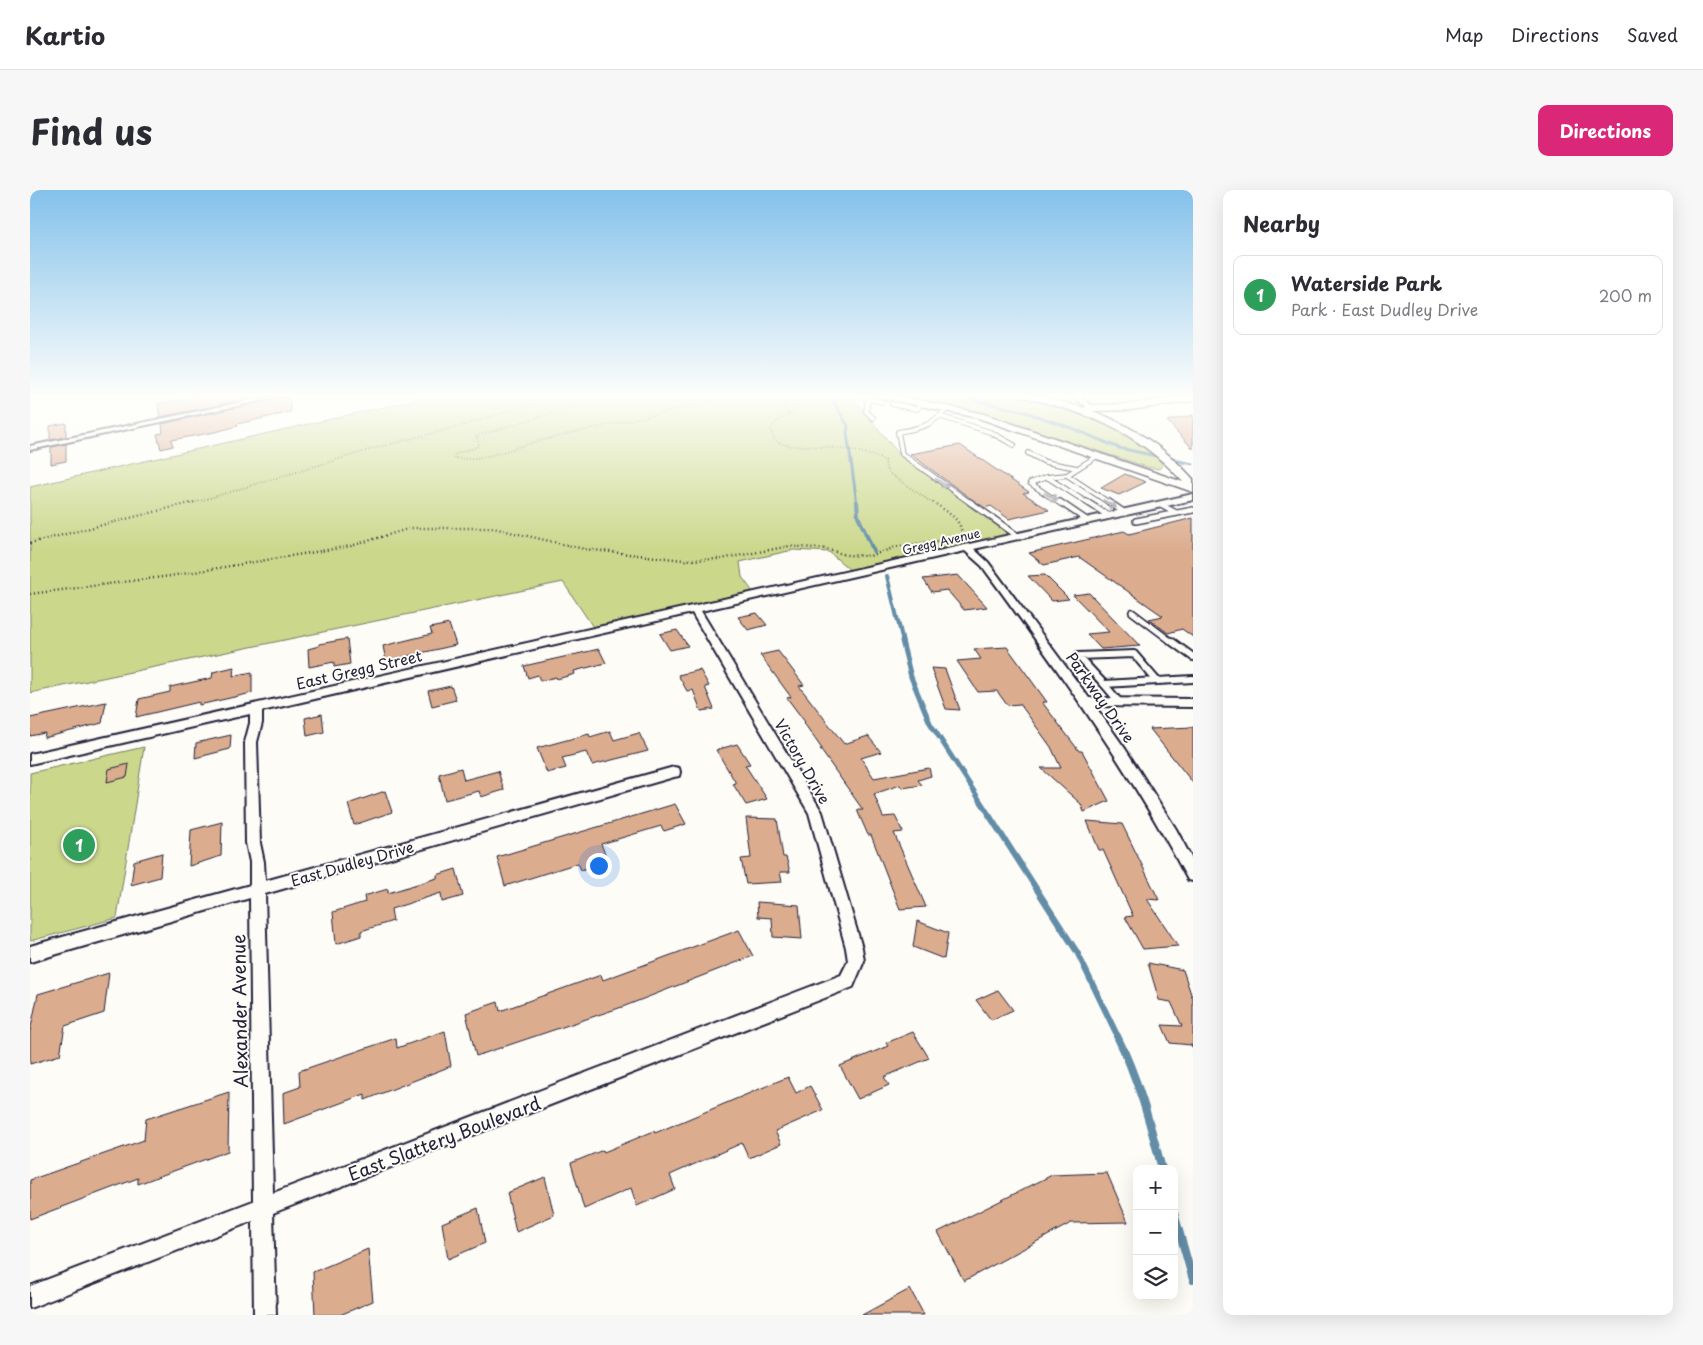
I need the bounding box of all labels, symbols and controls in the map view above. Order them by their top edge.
text: Kartio [25,17,105,53]
text: Map [1445,21,1483,48]
text: Directions [1511,21,1599,48]
text: Saved [1627,21,1678,48]
text: Find us [30,104,152,157]
button: Directions [1538,105,1673,156]
text: Nearby [1243,207,1320,239]
text: Waterside Park [1291,269,1442,297]
text: 1 [1256,283,1264,307]
text: 200 m [1599,283,1652,307]
text: Park · East Dudley Drive [1291,297,1478,321]
one-way arrow [935,477,948,488]
one-way arrow [1043,492,1057,502]
one-way arrow [1103,498,1117,509]
street label: Gregg Avenue [900,523,982,559]
street label: East Gregg Street [294,643,424,695]
street label: Parkway Drive [1061,647,1141,747]
street label: Victory Drive [769,714,837,808]
pin: 1 [63,826,95,864]
street label: East Dudley Drive [288,834,416,892]
your location [586,853,612,879]
street label: Alexander Avenue [224,934,254,1088]
street label: East Slattery Boulevard [344,1089,544,1187]
map controls [1133,1165,1178,1300]
button: + [1133,1165,1178,1210]
button: − [1133,1210,1178,1255]
button: layers [1133,1255,1178,1300]

